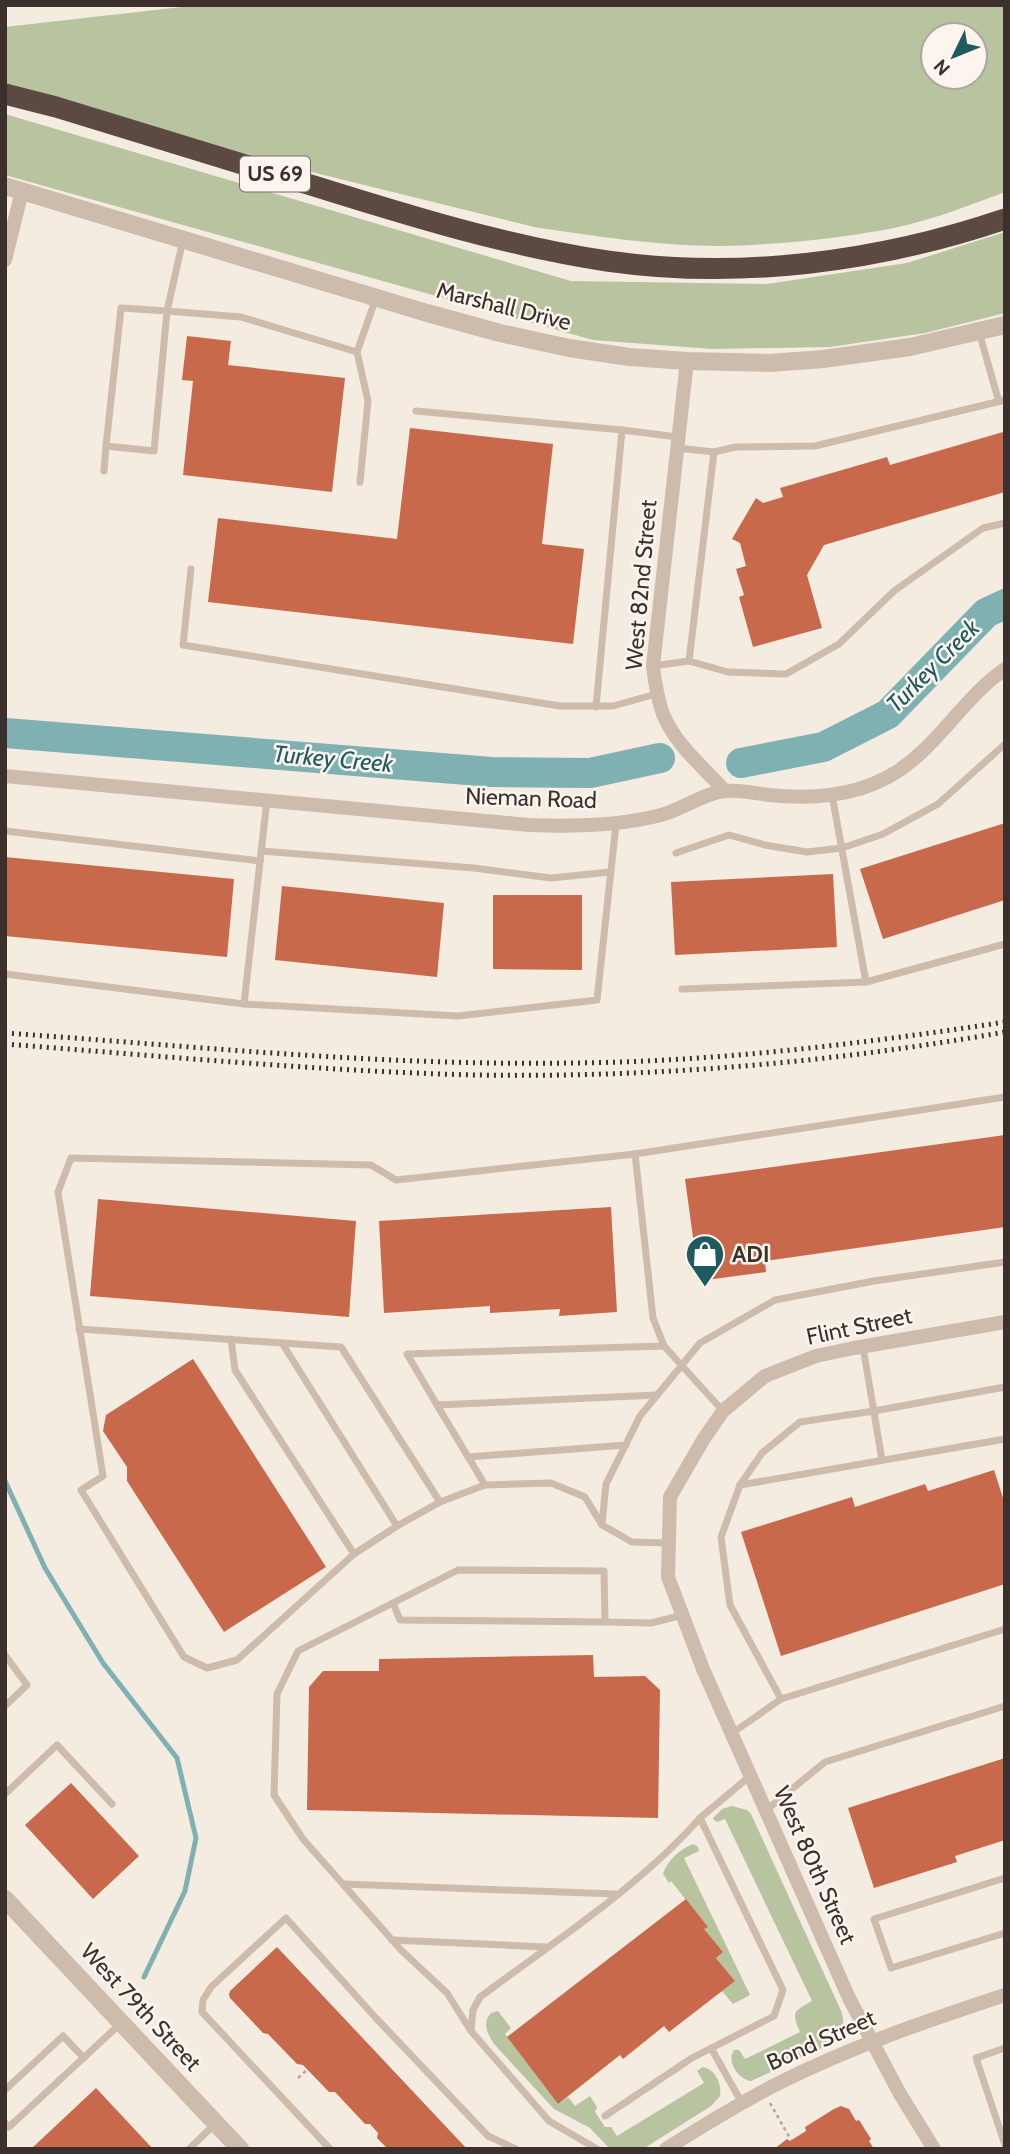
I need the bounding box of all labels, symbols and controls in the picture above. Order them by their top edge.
north arrow [919,21,989,91]
text: N [929,54,955,80]
road number: US 69 [240,156,310,192]
street label: Marshall Drive [434,276,574,336]
street label: West 82nd Street [620,498,662,671]
water label: Turkey Creek [880,613,986,718]
water label: Turkey Creek [272,739,395,778]
street label: Nieman Road [465,782,597,814]
shop icon: ADI [684,1233,726,1288]
place label: ADI [732,1240,769,1268]
street label: Flint Street [804,1301,915,1351]
street label: West 80th Street [768,1782,862,1948]
street label: West 79th Street [75,1937,207,2077]
street label: Bond Street [762,2003,880,2076]

